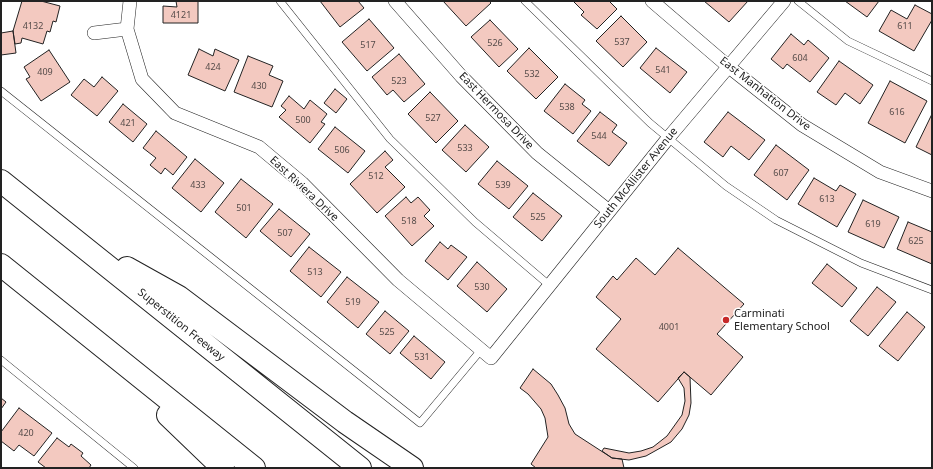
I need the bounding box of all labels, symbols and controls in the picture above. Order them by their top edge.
house number: 4121 [171,10,191,20]
house number: 4132 [23,21,43,31]
house number: 611 [897,21,913,31]
house number: 537 [614,37,630,47]
house number: 526 [487,38,503,48]
house number: 517 [360,40,376,50]
house number: 604 [792,53,808,63]
street label: East Manhatton Drive [717,54,813,134]
house number: 424 [205,62,221,72]
house number: 541 [655,65,671,75]
house number: 409 [37,67,53,77]
house number: 532 [524,69,540,79]
street label: East Hermosa Drive [456,70,536,152]
house number: 523 [391,76,407,86]
house number: 430 [251,81,267,91]
house number: 538 [559,102,575,112]
house number: 616 [889,107,905,117]
house number: 527 [425,113,441,123]
house number: 500 [295,115,311,125]
house number: 421 [120,118,136,128]
street label: South McAllister Avenue [591,125,681,231]
house number: 544 [591,131,607,141]
house number: 533 [457,143,473,153]
house number: 506 [334,145,350,155]
street label: East Riviera Drive [267,154,341,224]
house number: 607 [773,168,789,178]
house number: 512 [368,171,384,181]
house number: 433 [190,180,206,190]
house number: 539 [495,180,511,190]
house number: 613 [819,194,835,204]
house number: 501 [236,203,252,213]
house number: 525 [530,212,546,222]
house number: 518 [401,216,417,226]
house number: 619 [865,219,881,229]
house number: 507 [277,228,293,238]
house number: 625 [908,236,924,246]
house number: 513 [307,267,323,277]
house number: 530 [474,282,490,292]
street label: Superstition Freeway [135,286,227,364]
house number: 519 [345,297,361,307]
place label: Carminati Elementary School [734,307,830,333]
marker: Carminati Elementary School [721,315,731,325]
house number: 4001 [659,322,679,332]
house number: 525 [379,327,395,337]
house number: 531 [414,352,430,362]
house number: 420 [18,428,34,438]

